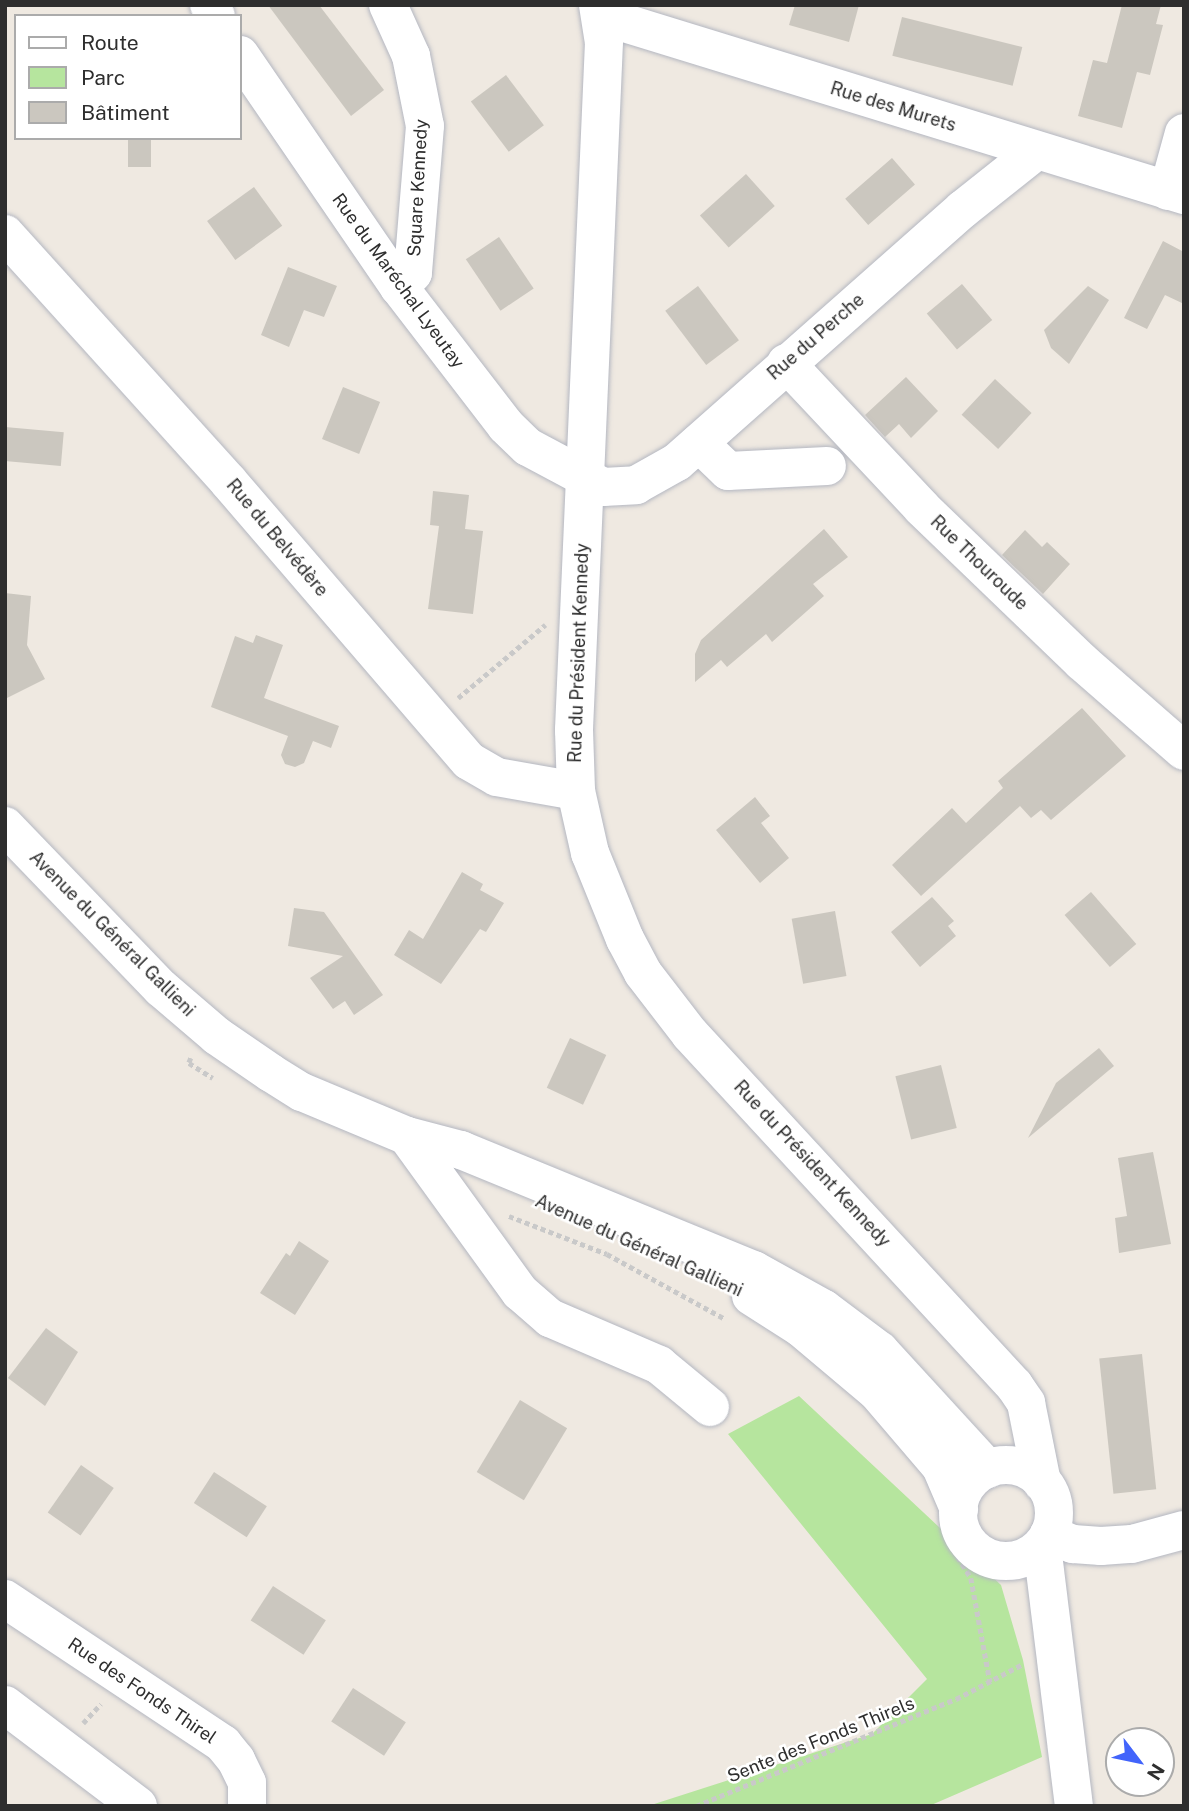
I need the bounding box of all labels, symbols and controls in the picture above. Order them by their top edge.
legend [14,14,242,140]
text: Route [81,30,139,55]
text: Parc [81,65,125,90]
street label: Rue des Murets [827,78,959,136]
text: Bâtiment [81,100,170,125]
street label: Square Kennedy [404,119,432,257]
street label: Rue du Maréchal Lyeutay [327,189,469,373]
street label: Rue du Perche [763,289,869,385]
street label: Rue du Belvédère [221,475,333,601]
street label: Rue Thouroude [926,511,1032,615]
street label: Rue du Président Kennedy [564,543,594,763]
street label: Avenue du Général Gallieni [25,847,199,1021]
street label: Rue du Président Kennedy [729,1076,895,1252]
street label: Avenue du Général Gallieni [532,1190,746,1302]
street label: Rue des Fonds Thirel [64,1633,220,1749]
street label: Sente des Fonds Thirels [724,1692,918,1788]
north arrow [1105,1727,1175,1797]
text: N [1143,1760,1169,1784]

